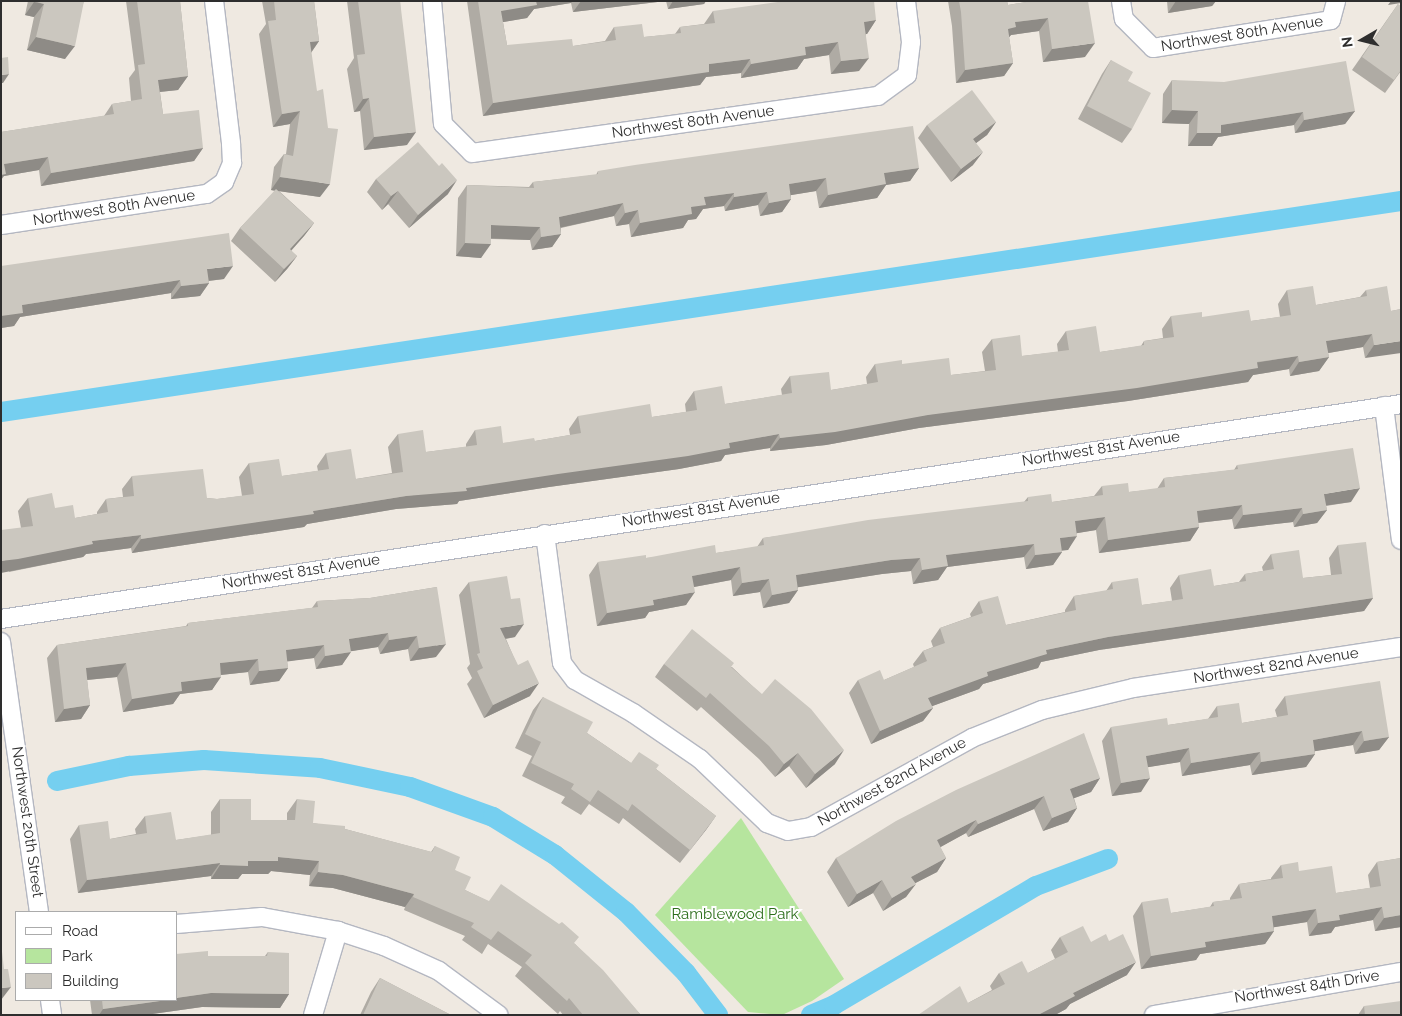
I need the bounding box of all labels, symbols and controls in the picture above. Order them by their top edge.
street label: Northwest 80th Avenue [1159,12,1325,56]
north arrow [1337,15,1387,65]
text: N [1338,36,1356,48]
street label: Northwest 80th Avenue [610,102,776,142]
street label: Northwest 80th Avenue [31,186,197,230]
street label: Northwest 81st Avenue [1021,428,1181,470]
street label: Northwest 81st Avenue [621,489,781,531]
street label: Northwest 81st Avenue [221,551,381,593]
street label: Northwest 82nd Avenue [1192,644,1360,688]
street label: Northwest 82nd Avenue [814,734,970,830]
street label: Northwest 20th Street [7,745,47,899]
park label: Ramblewood Park [671,906,799,924]
legend [15,911,178,1001]
text: Road [62,922,98,940]
text: Park [62,947,93,965]
street label: Northwest 84th Drive [1233,967,1381,1007]
text: Building [62,972,119,990]

